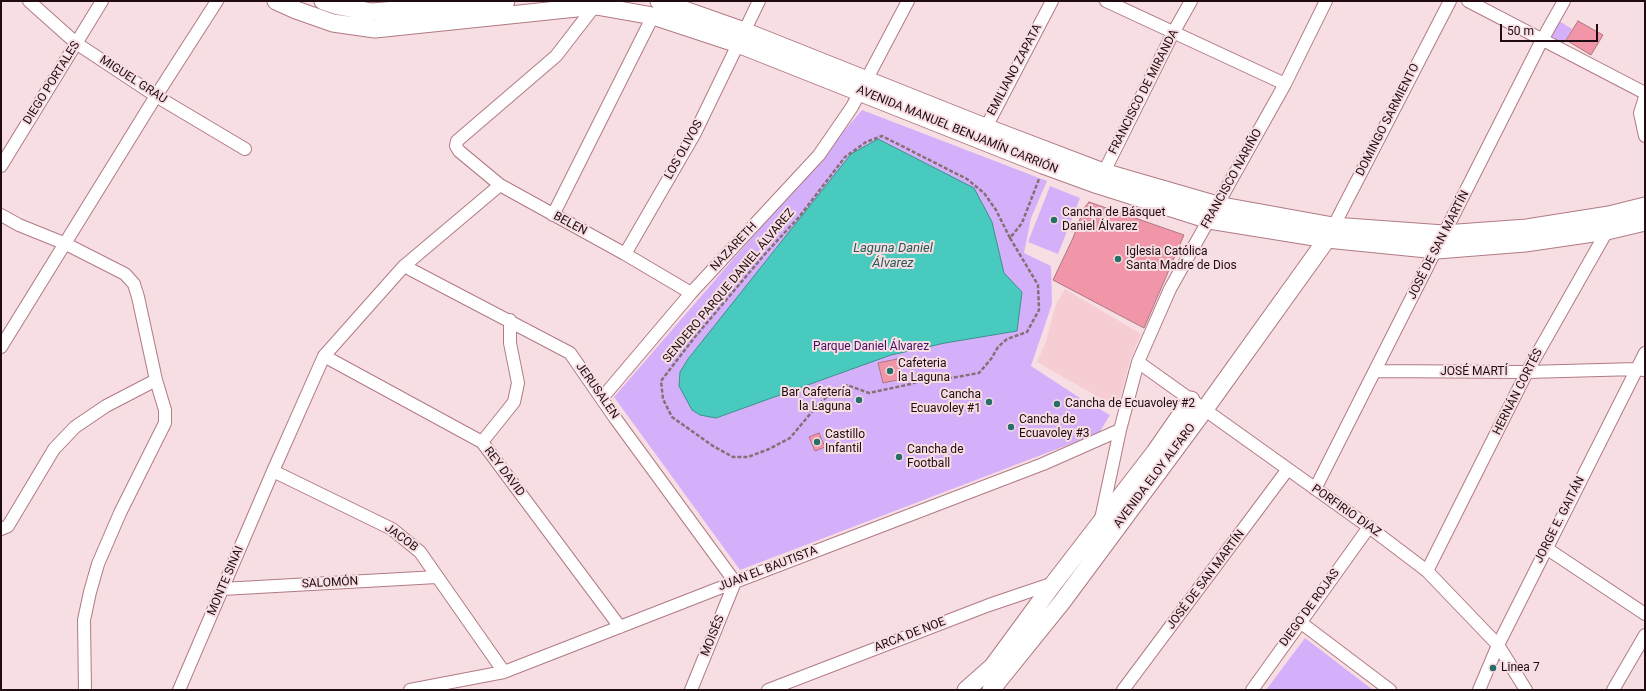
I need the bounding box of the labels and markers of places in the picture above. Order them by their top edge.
place label: Cancha de Básquet Daniel Álvarez [1062,206,1165,234]
marker: Cancha de Básquet Daniel Álvarez [1049,215,1059,225]
place label: Iglesia Católica Santa Madre de Dios [1126,245,1237,273]
marker: Iglesia Católica Santa Madre de Dios [1113,254,1123,264]
place label: Cafeteria la Laguna [898,357,950,385]
marker: Cafeteria la Laguna [885,366,895,376]
place label: Bar Cafetería la Laguna [781,386,851,414]
place label: Cancha Ecuavoley #1 [910,388,981,416]
marker: Bar Cafetería la Laguna [854,395,864,405]
marker: Cancha Ecuavoley #1 [984,397,994,407]
place label: Cancha de Ecuavoley #2 [1065,397,1195,411]
marker: Cancha de Ecuavoley #2 [1052,399,1062,409]
place label: Cancha de Ecuavoley #3 [1019,413,1090,441]
marker: Cancha de Ecuavoley #3 [1006,422,1016,432]
place label: Castillo Infantil [825,428,865,456]
marker: Castillo Infantil [812,437,822,447]
place label: Cancha de Football [907,443,963,471]
marker: Cancha de Football [894,452,904,462]
place label: Linea 7 [1501,661,1540,675]
marker: Linea 7 [1488,663,1498,673]

